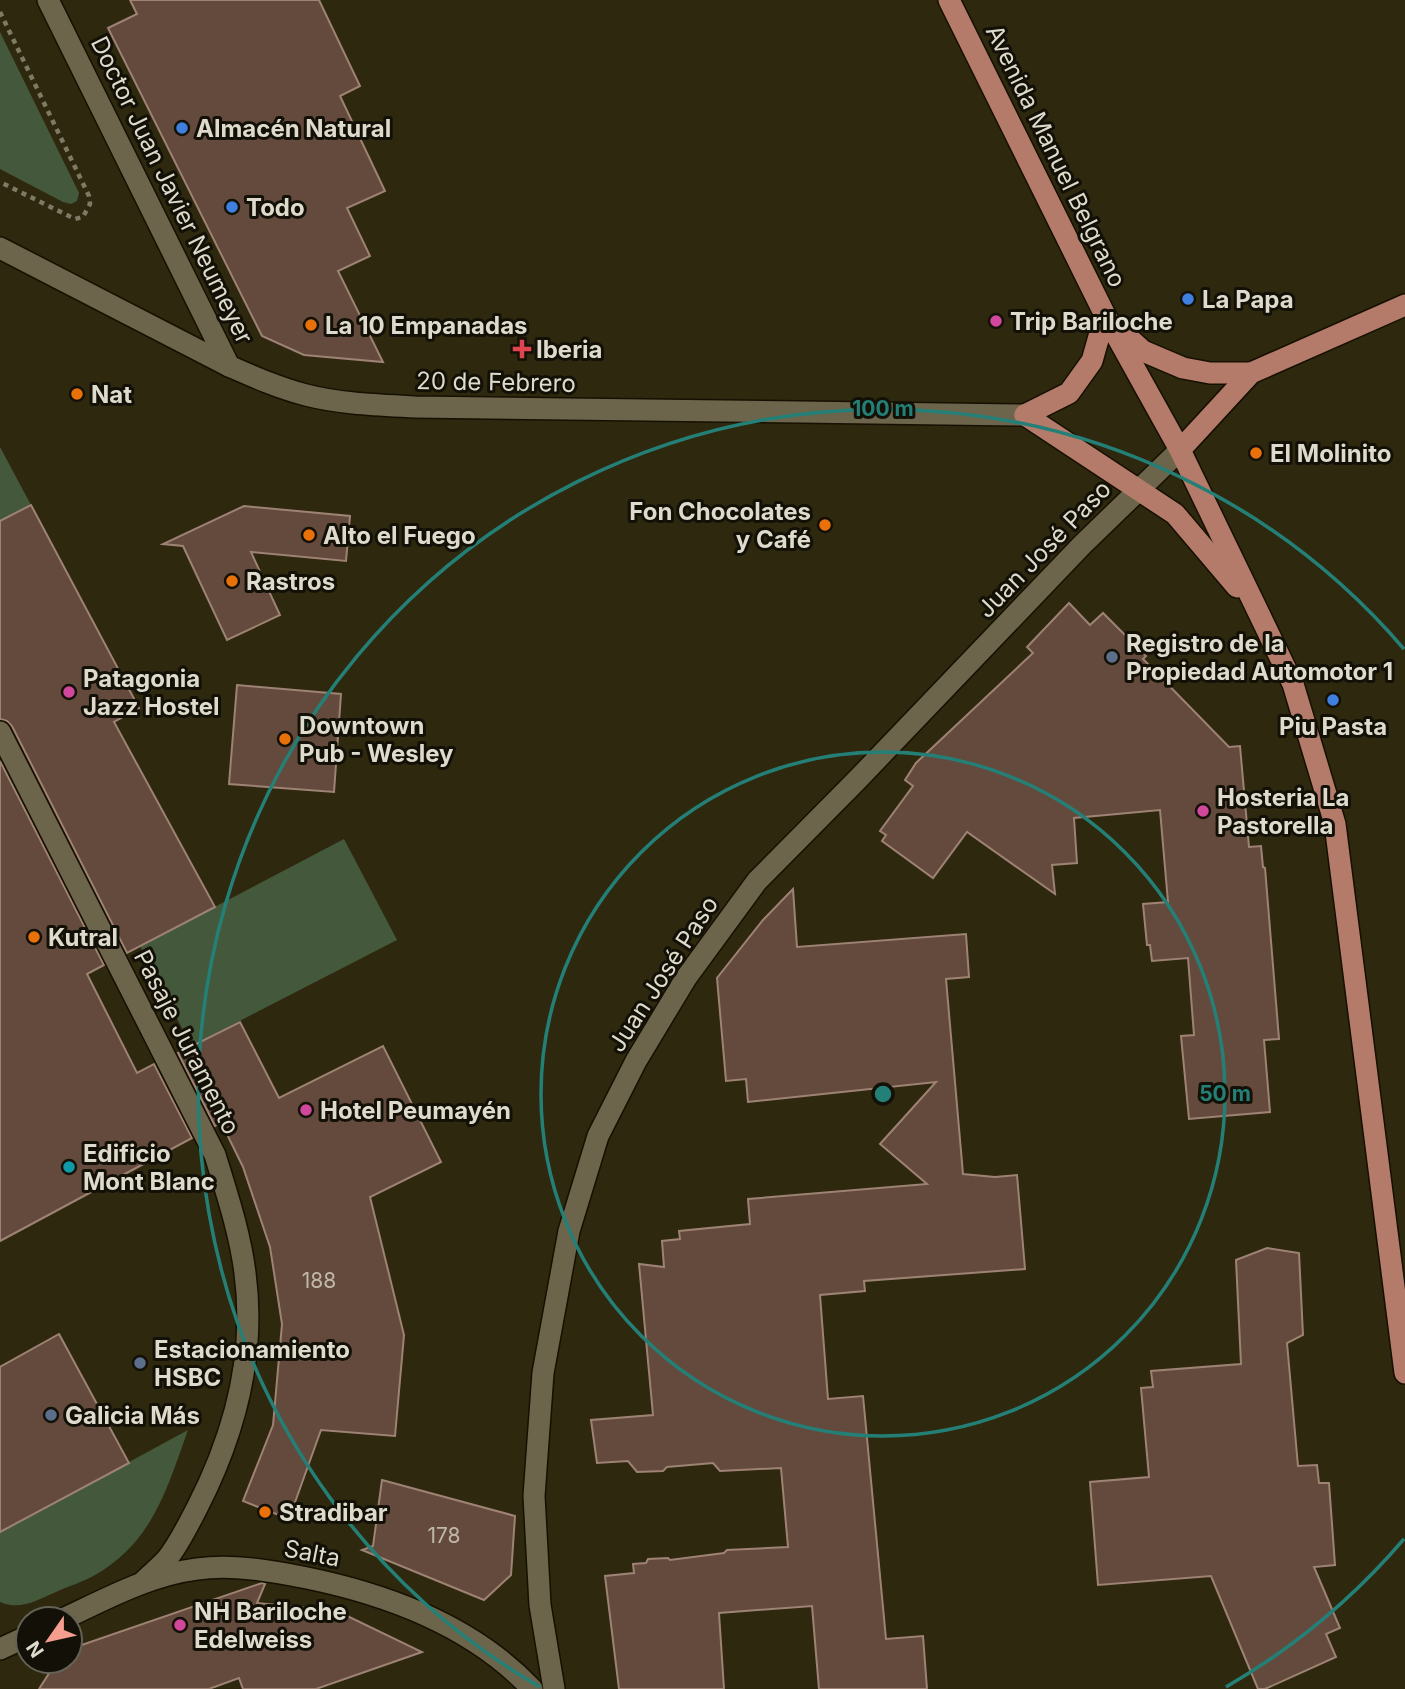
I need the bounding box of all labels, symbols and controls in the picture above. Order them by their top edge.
street label: Avenida Manuel Belgrano [980,20,1132,292]
street label: Doctor Juan Javier Neumeyer [85,32,259,348]
place label: Almacén Natural [196,114,391,143]
marker: Almacén Natural [174,120,190,136]
place label: Todo [246,193,305,222]
marker: Todo [224,199,240,215]
place label: La Papa [1202,285,1294,314]
marker: La Papa [1180,291,1196,307]
place label: Trip Bariloche [1010,307,1173,336]
place label: La 10 Empanadas [325,311,528,340]
marker: Trip Bariloche [988,313,1004,329]
marker: La 10 Empanadas [303,317,319,333]
place label: Iberia [536,335,603,364]
marker: Iberia [514,341,530,357]
street label: 20 de Febrero [416,366,576,398]
place label: Nat [91,380,132,409]
marker: Nat [69,386,85,402]
text: 100 m [852,396,914,421]
place label: El Molinito [1270,439,1392,468]
marker: El Molinito [1248,445,1264,461]
street label: Juan José Paso [971,474,1117,624]
place label: Fon Chocolates y Café [629,497,811,554]
marker: Fon Chocolates y Café [817,517,833,533]
place label: Alto el Fuego [323,521,476,550]
marker: Alto el Fuego [301,527,317,543]
place label: Rastros [246,567,335,596]
marker: Rastros [224,573,240,589]
place label: Registro de la Propiedad Automotor 1 [1126,629,1393,686]
marker: Registro de la Propiedad Automotor 1 [1104,649,1120,665]
place label: Patagonia Jazz Hostel [83,664,220,721]
marker: Patagonia Jazz Hostel [61,684,77,700]
marker: Piu Pasta [1325,692,1341,708]
place label: Downtown Pub - Wesley [299,711,454,768]
place label: Piu Pasta [1279,712,1387,741]
marker: Downtown Pub - Wesley [277,731,293,747]
place label: Hosteria La Pastorella [1217,783,1350,840]
marker: Hosteria La Pastorella [1195,803,1211,819]
street label: Juan José Paso [602,891,724,1057]
place label: Kutral [48,923,118,952]
marker: Kutral [26,929,42,945]
street label: Pasaje Juramento [128,945,246,1139]
text: 50 m [1199,1081,1251,1106]
centre of rings [871,1082,895,1106]
place label: Hotel Peumayén [320,1096,511,1125]
marker: Hotel Peumayén [298,1102,314,1118]
place label: Edificio Mont Blanc [83,1139,215,1196]
marker: Edificio Mont Blanc [61,1159,77,1175]
house number: 188 [302,1268,336,1293]
place label: Estacionamiento HSBC [154,1335,350,1392]
marker: Estacionamiento HSBC [132,1355,148,1371]
place label: Galicia Más [65,1401,200,1430]
marker: Galicia Más [43,1407,59,1423]
place label: Stradibar [279,1498,388,1527]
marker: Stradibar [257,1504,273,1520]
house number: 178 [427,1523,461,1548]
street label: Salta [282,1533,342,1573]
place label: NH Bariloche Edelweiss [194,1597,347,1654]
north arrow [14,1605,84,1675]
marker: NH Bariloche Edelweiss [172,1617,188,1633]
text: N [22,1637,49,1662]

